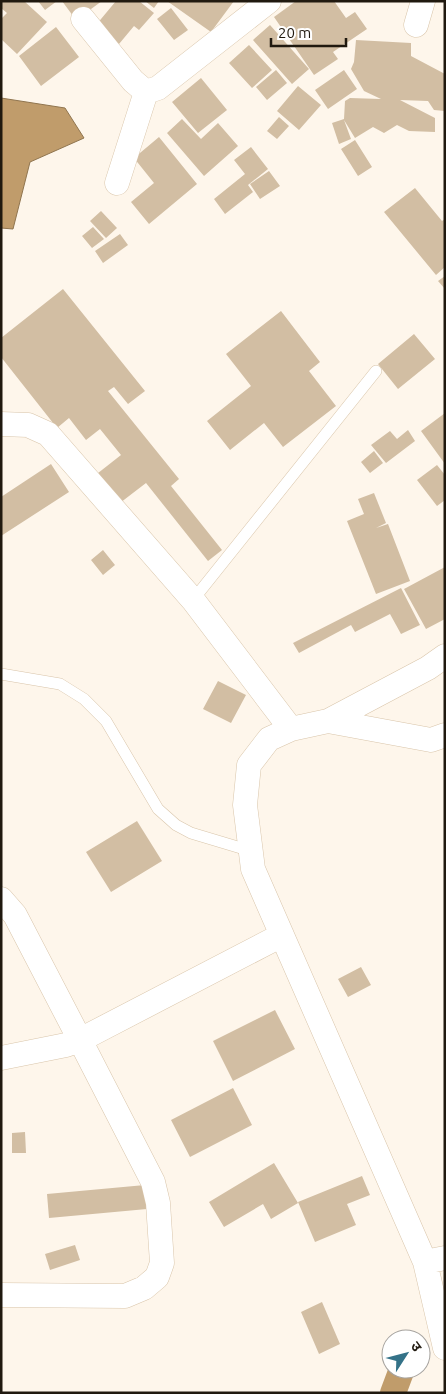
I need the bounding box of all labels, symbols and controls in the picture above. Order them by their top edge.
scale bar [271,15,346,47]
text: 20 m [278,24,311,41]
north arrow [381,1329,431,1379]
text: उ [408,1338,426,1355]

